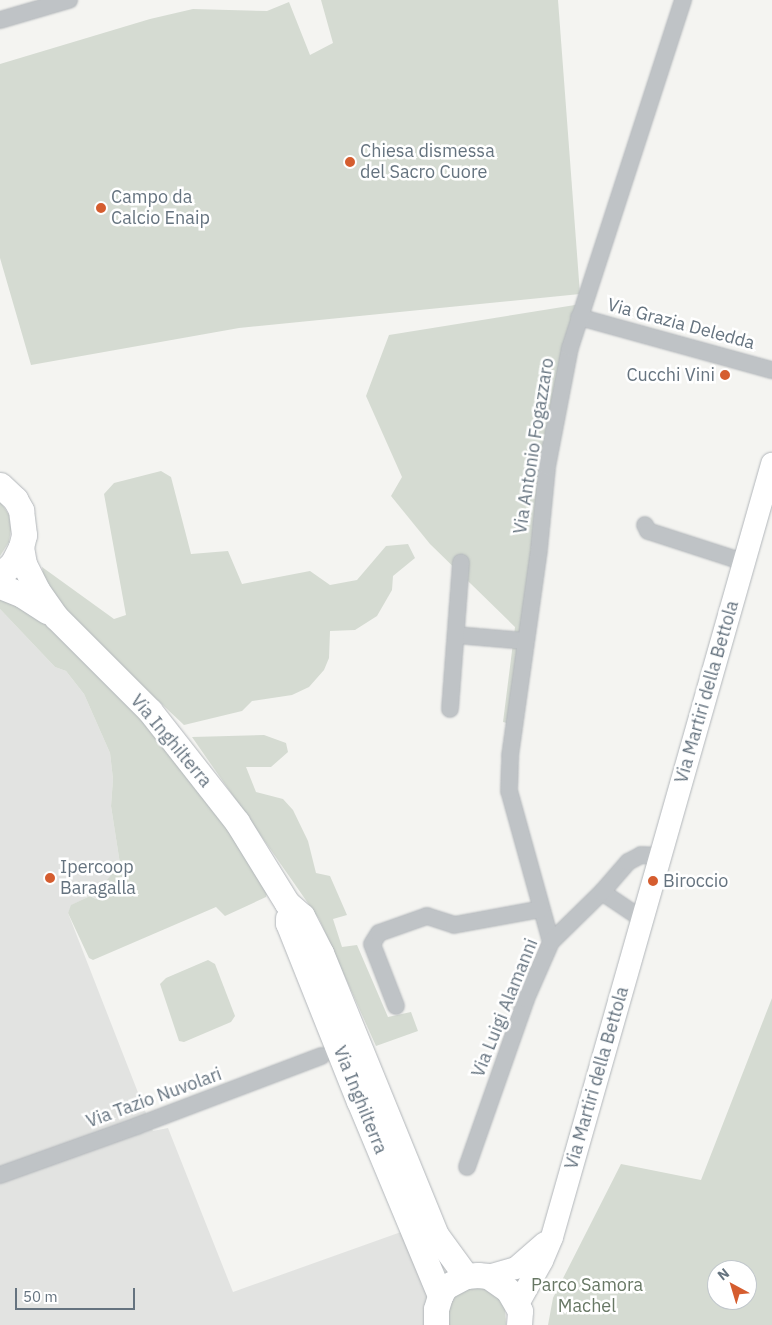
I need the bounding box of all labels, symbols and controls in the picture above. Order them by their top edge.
place label: Chiesa dismessa del Sacro Cuore [360,141,495,183]
marker: Chiesa dismessa del Sacro Cuore [344,156,356,168]
place label: Campo da Calcio Enaip [111,187,210,230]
marker: Campo da Calcio Enaip [95,202,107,214]
street label: Via Grazia Deledda [605,294,757,354]
street label: Via Antonio Fogazzaro [509,356,559,536]
place label: Cucchi Vini [626,364,715,386]
marker: Cucchi Vini [719,369,731,381]
street label: Via Martiri della Bettola [671,598,743,786]
street label: Via Inghilterra [126,690,216,792]
place label: Ipercoop Baragalla [60,857,136,900]
place label: Biroccio [663,870,728,892]
marker: Ipercoop Baragalla [44,872,56,884]
marker: Biroccio [647,875,659,887]
street label: Via Luigi Alamanni [467,936,543,1080]
street label: Via Martiri della Bettola [561,984,633,1172]
street label: Via Inghilterra [329,1043,391,1157]
street label: Via Tazio Nuvolari [83,1063,225,1133]
north arrow [707,1260,757,1310]
text: N [714,1264,733,1284]
park label: Parco Samora Machel [531,1275,643,1318]
scale bar [18,1278,138,1310]
text: 50 m [23,1287,58,1306]

